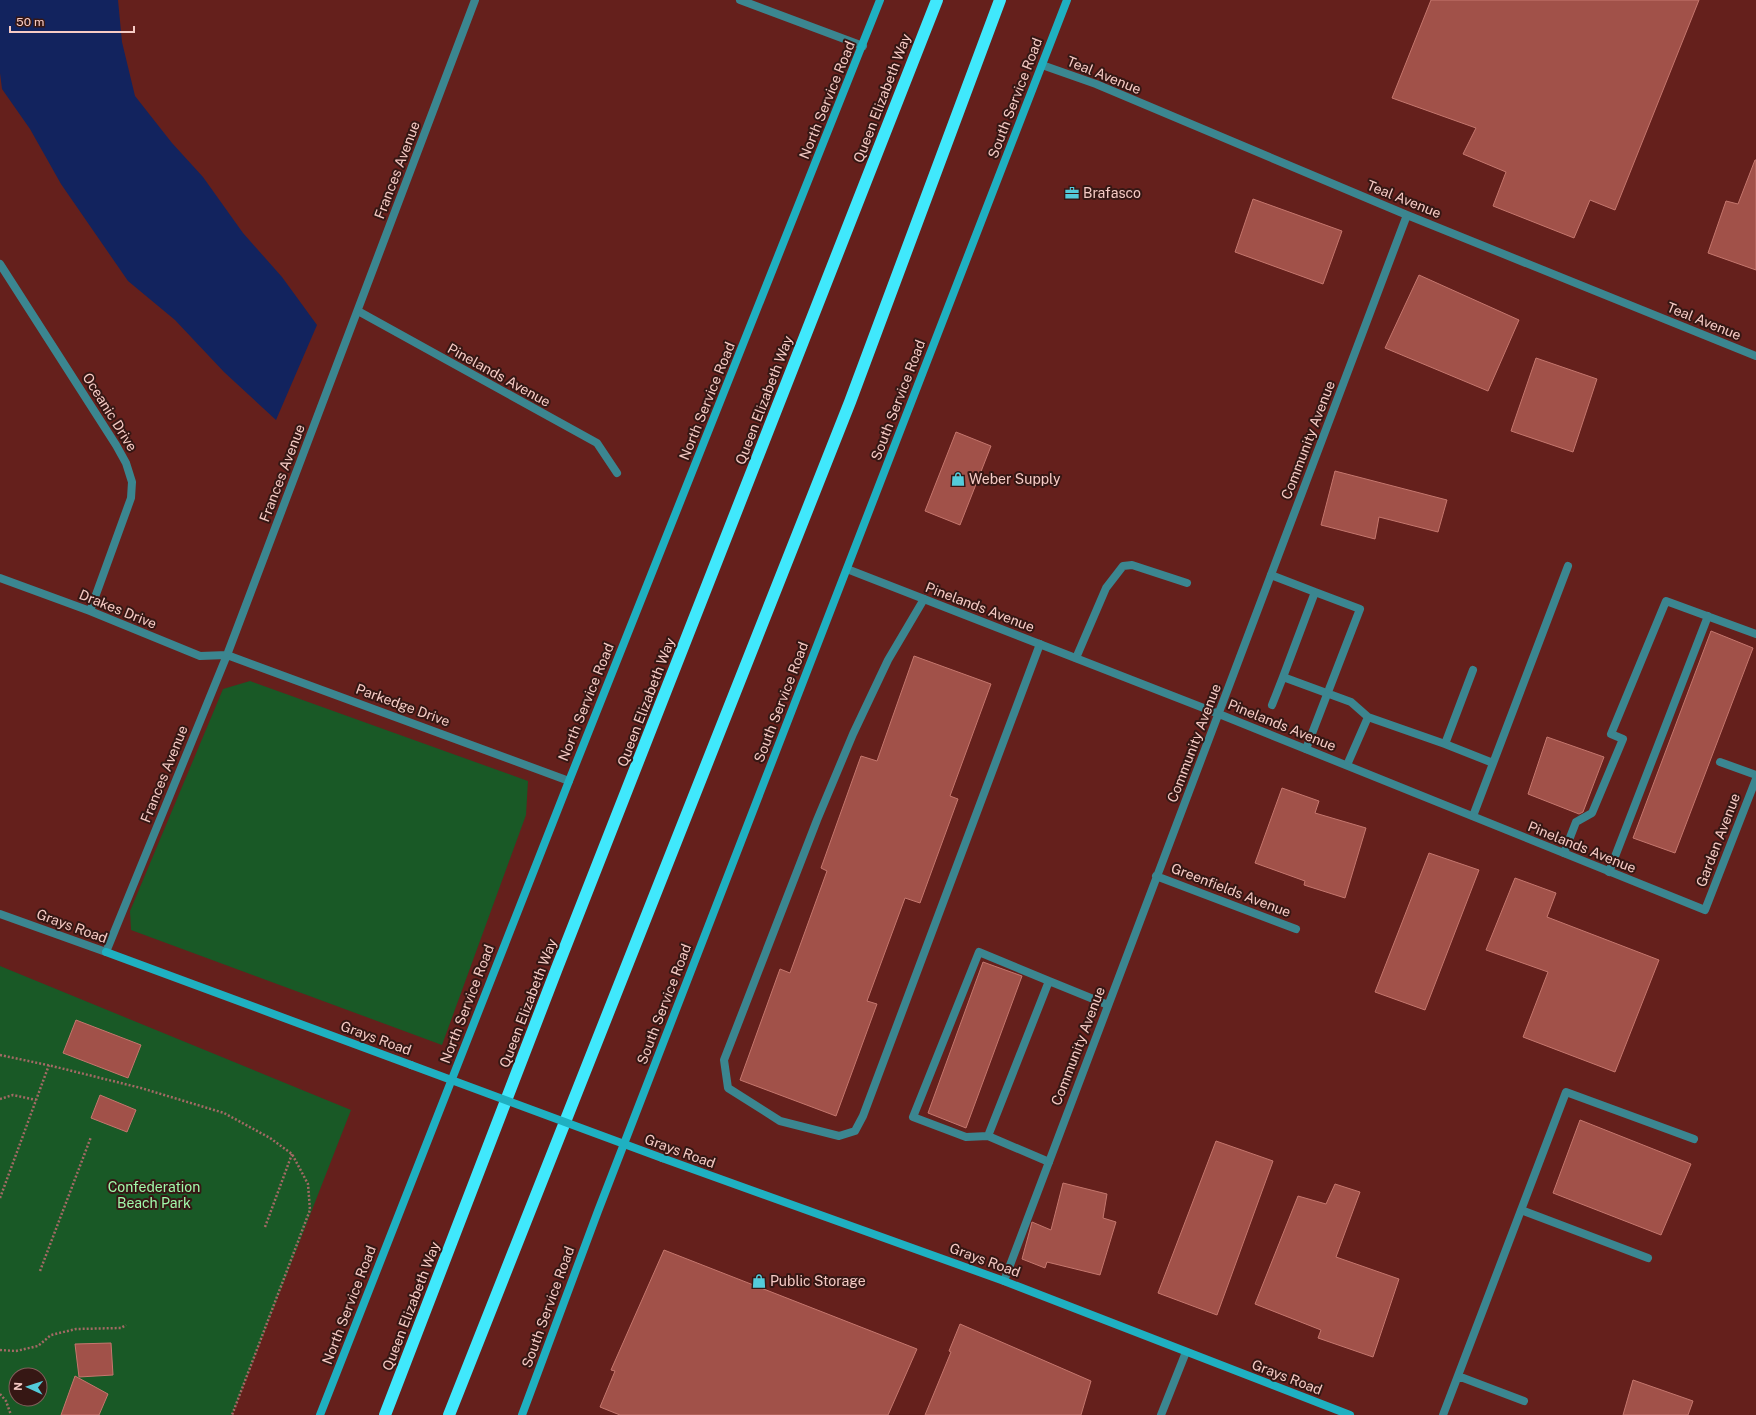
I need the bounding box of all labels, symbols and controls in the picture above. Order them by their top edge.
scale bar [10,8,134,34]
text: 50 m [16,15,44,29]
street label: Queen Elizabeth Way [850,31,914,165]
street label: South Service Road [985,35,1045,161]
street label: North Service Road [796,39,858,161]
street label: Teal Avenue [1065,53,1144,97]
street label: Frances Avenue [371,119,423,221]
street label: Teal Avenue [1365,177,1444,221]
office icon: Brafasco [1064,185,1080,201]
place label: Brafasco [1083,185,1141,201]
street label: Teal Avenue [1665,299,1744,343]
street label: Queen Elizabeth Way [732,333,796,467]
street label: South Service Road [868,337,928,463]
street label: Pinelands Avenue [445,340,553,410]
street label: North Service Road [676,340,738,462]
street label: Oceanic Drive [80,370,140,454]
street label: Community Avenue [1278,378,1338,502]
street label: Frances Avenue [256,422,308,524]
shop icon: Weber Supply [950,471,966,487]
place label: Weber Supply [969,471,1061,487]
street label: Pinelands Avenue [923,579,1037,635]
street label: Drakes Drive [77,586,159,632]
street label: Queen Elizabeth Way [614,635,678,769]
street label: South Service Road [751,639,811,765]
street label: North Service Road [555,641,617,763]
street label: Parkedge Drive [354,681,452,729]
street label: Community Avenue [1164,681,1224,805]
street label: Pinelands Avenue [1226,696,1339,754]
street label: Frances Avenue [137,723,191,825]
street label: Garden Avenue [1693,791,1743,889]
street label: Pinelands Avenue [1526,818,1639,876]
street label: Greenfields Avenue [1169,860,1293,920]
street label: Grays Road [35,906,109,946]
street label: Queen Elizabeth Way [496,936,560,1070]
street label: South Service Road [634,941,694,1067]
street label: North Service Road [437,942,497,1066]
street label: Community Avenue [1048,984,1108,1108]
street label: Grays Road [339,1018,413,1058]
street label: Grays Road [643,1131,717,1171]
park label: Confederation Beach Park [108,1179,200,1211]
street label: Queen Elizabeth Way [379,1239,443,1373]
street label: Grays Road [948,1240,1022,1280]
street label: North Service Road [319,1243,379,1367]
street label: South Service Road [519,1244,577,1370]
shop icon: Public Storage [751,1273,767,1289]
place label: Public Storage [770,1273,866,1289]
street label: Grays Road [1250,1356,1324,1398]
north arrow [8,1367,48,1407]
text: N [12,1382,24,1391]

